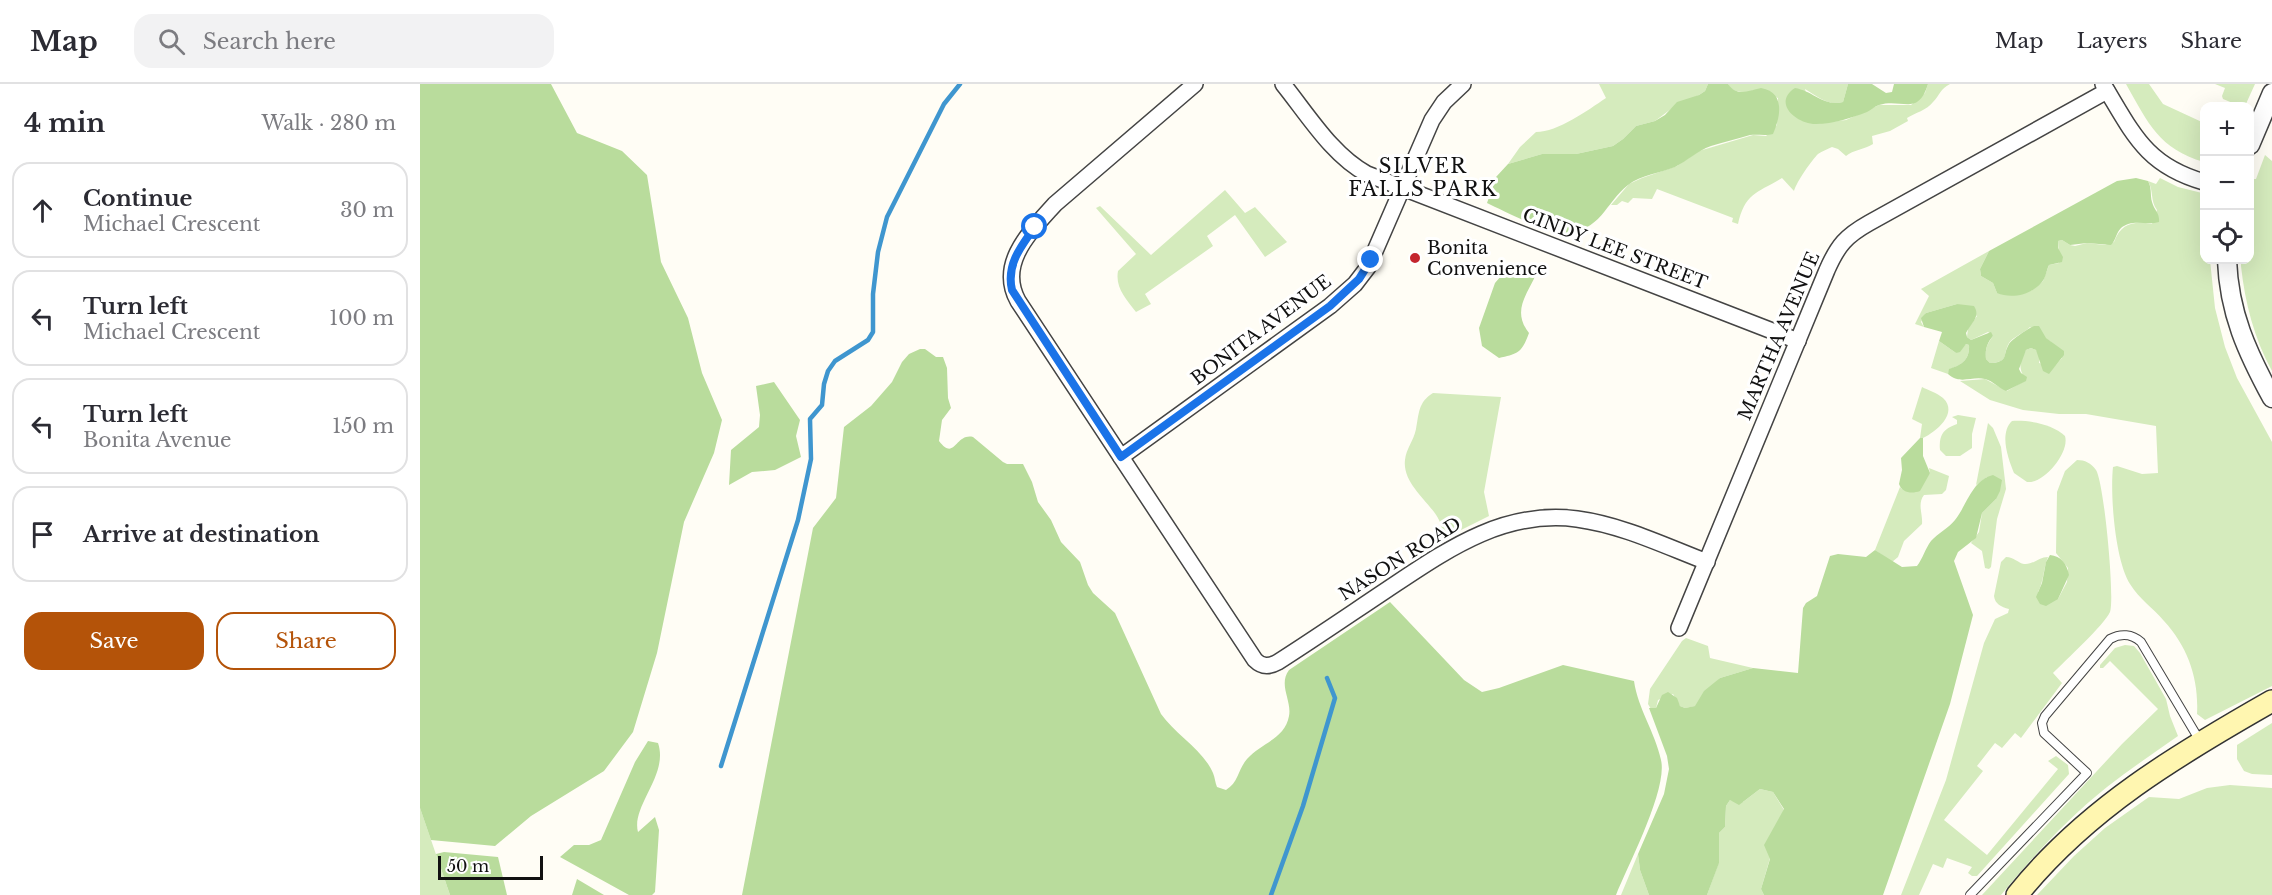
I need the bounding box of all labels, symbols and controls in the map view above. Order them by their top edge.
search box [134,14,554,68]
text: Map [30,24,98,59]
icon: search [155,25,188,58]
text: Search here [203,28,336,55]
text: Map [1995,28,2044,54]
text: Layers [2077,28,2148,54]
text: Share [2181,28,2242,54]
map controls [2200,102,2254,264]
button: + [2200,102,2254,156]
text: 4 min [24,107,105,139]
text: Walk · 280 m [262,111,396,135]
district label: SILVER FALLS PARK [1348,154,1498,201]
button: − [2200,156,2254,210]
text: Continue [83,185,192,212]
icon: ahead [26,194,59,227]
text: 30 m [340,198,394,222]
street label: CINDY LEE STREET [1520,204,1711,295]
button: locate [2200,210,2254,264]
text: Michael Crescent [83,212,260,236]
route start [1021,213,1047,239]
place label: Bonita Convenience [1427,237,1547,280]
route end [1357,246,1383,272]
street label: MARTHA AVENUE [1734,249,1824,423]
marker: Bonita Convenience [1408,251,1422,265]
street label: BONITA AVENUE [1187,270,1335,390]
text: Turn left [83,293,188,320]
icon: left [26,302,59,335]
text: 100 m [329,306,394,330]
text: Michael Crescent [83,320,260,344]
text: Turn left [83,401,188,428]
icon: left [26,410,59,443]
text: 150 m [332,414,394,438]
text: Bonita Avenue [83,428,232,452]
street label: NASON ROAD [1335,513,1465,605]
icon: arrive [26,518,59,551]
text: Arrive at destination [83,521,320,548]
button: Save [24,612,204,670]
button: Share [216,612,396,670]
scale bar [438,853,543,880]
text: 50 m [447,856,489,876]

